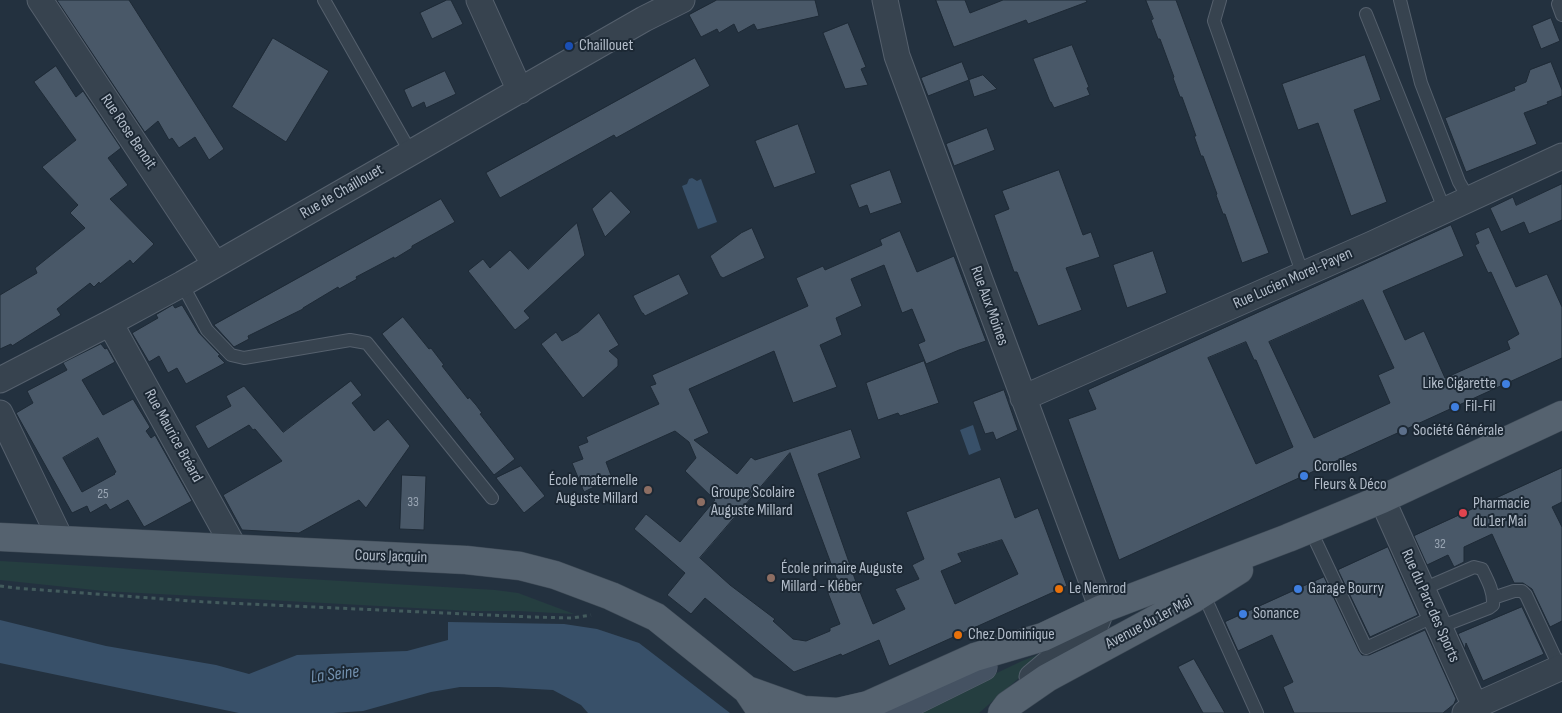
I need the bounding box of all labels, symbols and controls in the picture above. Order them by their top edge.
place label: Chaillouet [579,36,633,56]
marker: Chaillouet [563,40,575,52]
street label: Rue Rose Benoit [96,91,160,173]
street label: Rue de Chaillouet [297,160,387,224]
street label: Rue Lucien Morel-Payen [1230,244,1356,314]
street label: Rue Aux Moines [966,264,1012,348]
place label: Like Cigarette [1422,374,1496,394]
marker: Like Cigarette [1500,378,1512,390]
street label: Rue Maurice Bréard [140,386,206,486]
place label: Fil-Fil [1465,397,1495,417]
marker: Fil-Fil [1449,401,1461,413]
place label: Société Générale [1413,421,1504,441]
marker: Société Générale [1397,425,1409,437]
place label: Corolles Fleurs & Déco [1314,457,1387,495]
marker: Corolles Fleurs & Déco [1298,470,1310,482]
place label: École maternelle Auguste Millard [549,471,638,509]
place label: Groupe Scolaire Auguste Millard [711,483,795,521]
marker: École maternelle Auguste Millard [642,484,654,496]
house number: 25 [97,486,109,502]
house number: 33 [407,494,419,510]
place label: Pharmacie du 1er Mai [1473,494,1530,532]
marker: Groupe Scolaire Auguste Millard [695,496,707,508]
marker: Pharmacie du 1er Mai [1457,507,1469,519]
house number: 32 [1434,536,1446,552]
street label: Cours Jacquin [354,546,428,568]
street label: Rue du Parc des Sports [1396,546,1464,666]
place label: École primaire Auguste Millard - Kléber [781,559,903,597]
marker: École primaire Auguste Millard - Kléber [765,572,777,584]
place label: Le Nemrod [1069,579,1126,599]
place label: Garage Bourry [1308,579,1384,599]
marker: Le Nemrod [1053,583,1065,595]
marker: Garage Bourry [1292,583,1304,595]
street label: Avenue du 1er Mai [1102,592,1196,654]
place label: Sonance [1253,604,1299,624]
marker: Sonance [1237,608,1249,620]
place label: Chez Dominique [968,625,1055,645]
marker: Chez Dominique [952,629,964,641]
water label: La Seine [309,661,361,689]

